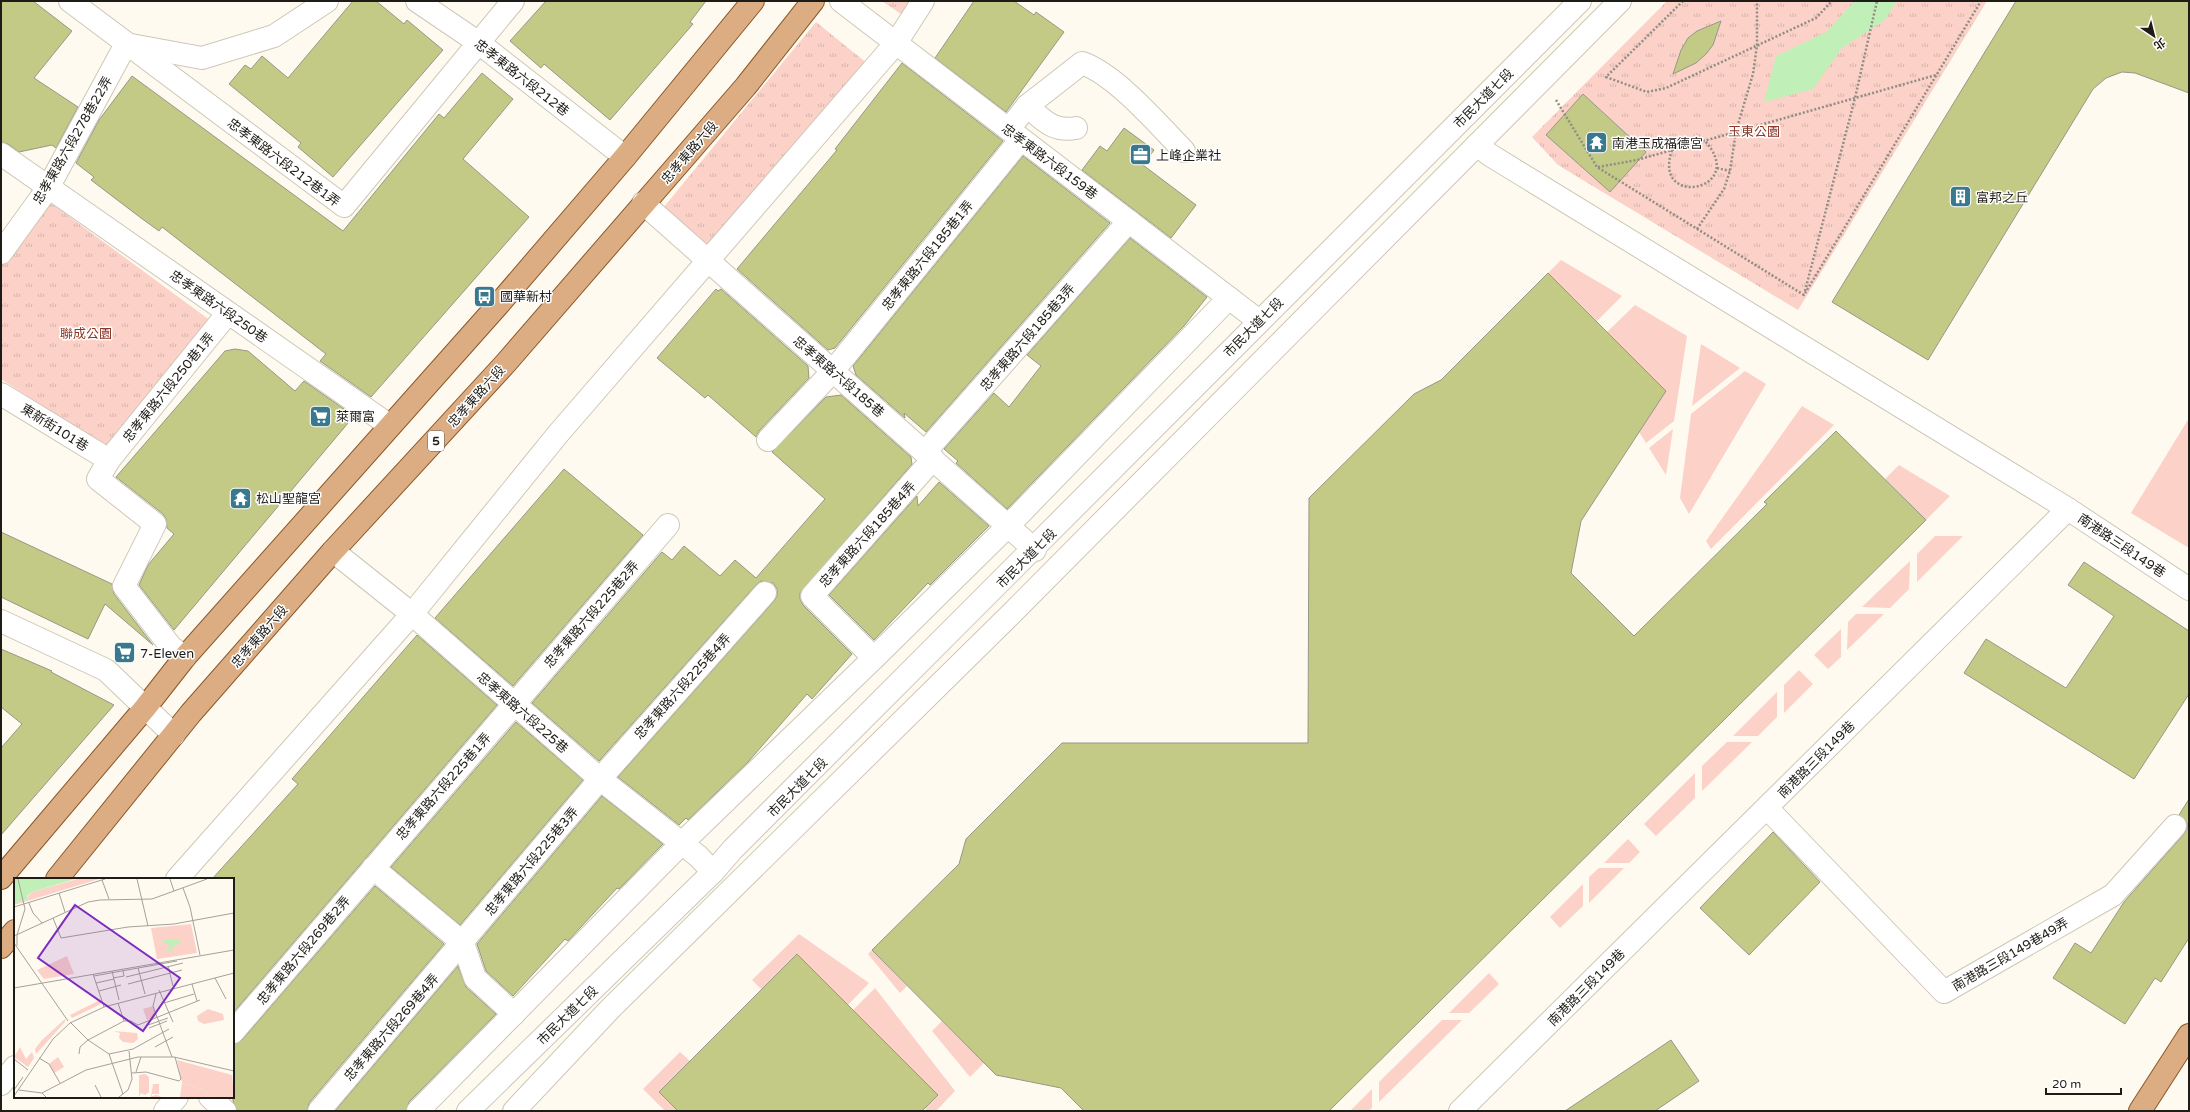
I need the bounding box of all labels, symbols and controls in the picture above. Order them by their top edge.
north arrow [2134,16,2174,56]
text: 北 [2151,35,2168,52]
street label: 忠孝東路六段212巷 [471,36,572,120]
street label: 市民大道七段 [1450,65,1517,132]
street label: 忠孝東路六段278巷22弄 [30,74,116,207]
street label: 忠孝東路六段212巷1弄 [224,115,343,210]
street label: 忠孝東路六段 [658,118,721,187]
street label: 忠孝東路六段159巷 [998,121,1100,203]
park label: 玉東公園 [1728,124,1780,140]
temple icon: 南港玉成福德宮 [1583,130,1609,156]
place label: 南港玉成福德宮 [1612,136,1703,152]
office icon: 上峰企業社 [1127,142,1153,168]
place label: 上峰企業社 [1156,148,1221,164]
building icon: 富邦之丘 [1948,184,1974,210]
place label: 富邦之丘 [1976,190,2028,206]
street label: 忠孝東路六段185巷1弄 [879,197,977,314]
street label: 忠孝東路六段250巷 [167,267,270,346]
street label: 忠孝東路六段185巷3弄 [977,281,1079,394]
bus stop icon: 國華新村 [471,283,497,309]
place label: 國華新村 [500,289,552,305]
street label: 市民大道七段 [1220,294,1287,361]
park label: 聯成公園 [60,326,112,342]
street label: 忠孝東路六段250巷1弄 [120,329,218,446]
street label: 忠孝東路六段185巷 [790,333,887,421]
street label: 忠孝東路六段 [445,362,509,431]
street label: 東新街101巷 [18,401,91,455]
supermarket icon: 萊爾富 [308,403,334,429]
place label: 萊爾富 [336,409,375,425]
road number: 5 [428,431,444,451]
street label: 忠孝東路六段185巷4弄 [816,479,919,591]
temple icon: 松山聖龍宮 [228,485,254,511]
place label: 松山聖龍宮 [256,491,321,507]
street label: 南港路三段149巷 [2074,511,2168,581]
street label: 市民大道七段 [993,525,1060,592]
street label: 忠孝東路六段225巷2弄 [541,558,643,671]
street label: 忠孝東路六段 [228,602,291,671]
street label: 忠孝東路六段225巷4弄 [631,631,734,743]
supermarket icon: 7-Eleven [111,640,137,666]
place label: 7-Eleven [140,646,194,662]
street label: 忠孝東路六段225巷 [474,669,571,757]
street label: 南港路三段149巷 [1775,718,1859,802]
street label: 忠孝東路六段225巷1弄 [393,730,495,843]
street label: 市民大道七段 [764,754,831,821]
street label: 忠孝東路六段225巷3弄 [482,804,582,919]
inset map [14,878,234,1098]
street label: 忠孝東路六段269巷2弄 [254,893,354,1008]
street label: 南港路三段149巷49弄 [1949,915,2072,995]
street label: 南港路三段149巷 [1545,946,1629,1030]
street label: 忠孝東路六段269巷4弄 [341,971,443,1084]
street label: 市民大道七段 [534,983,601,1049]
scale bar [2046,1070,2121,1096]
text: 20 m [2052,1077,2081,1091]

